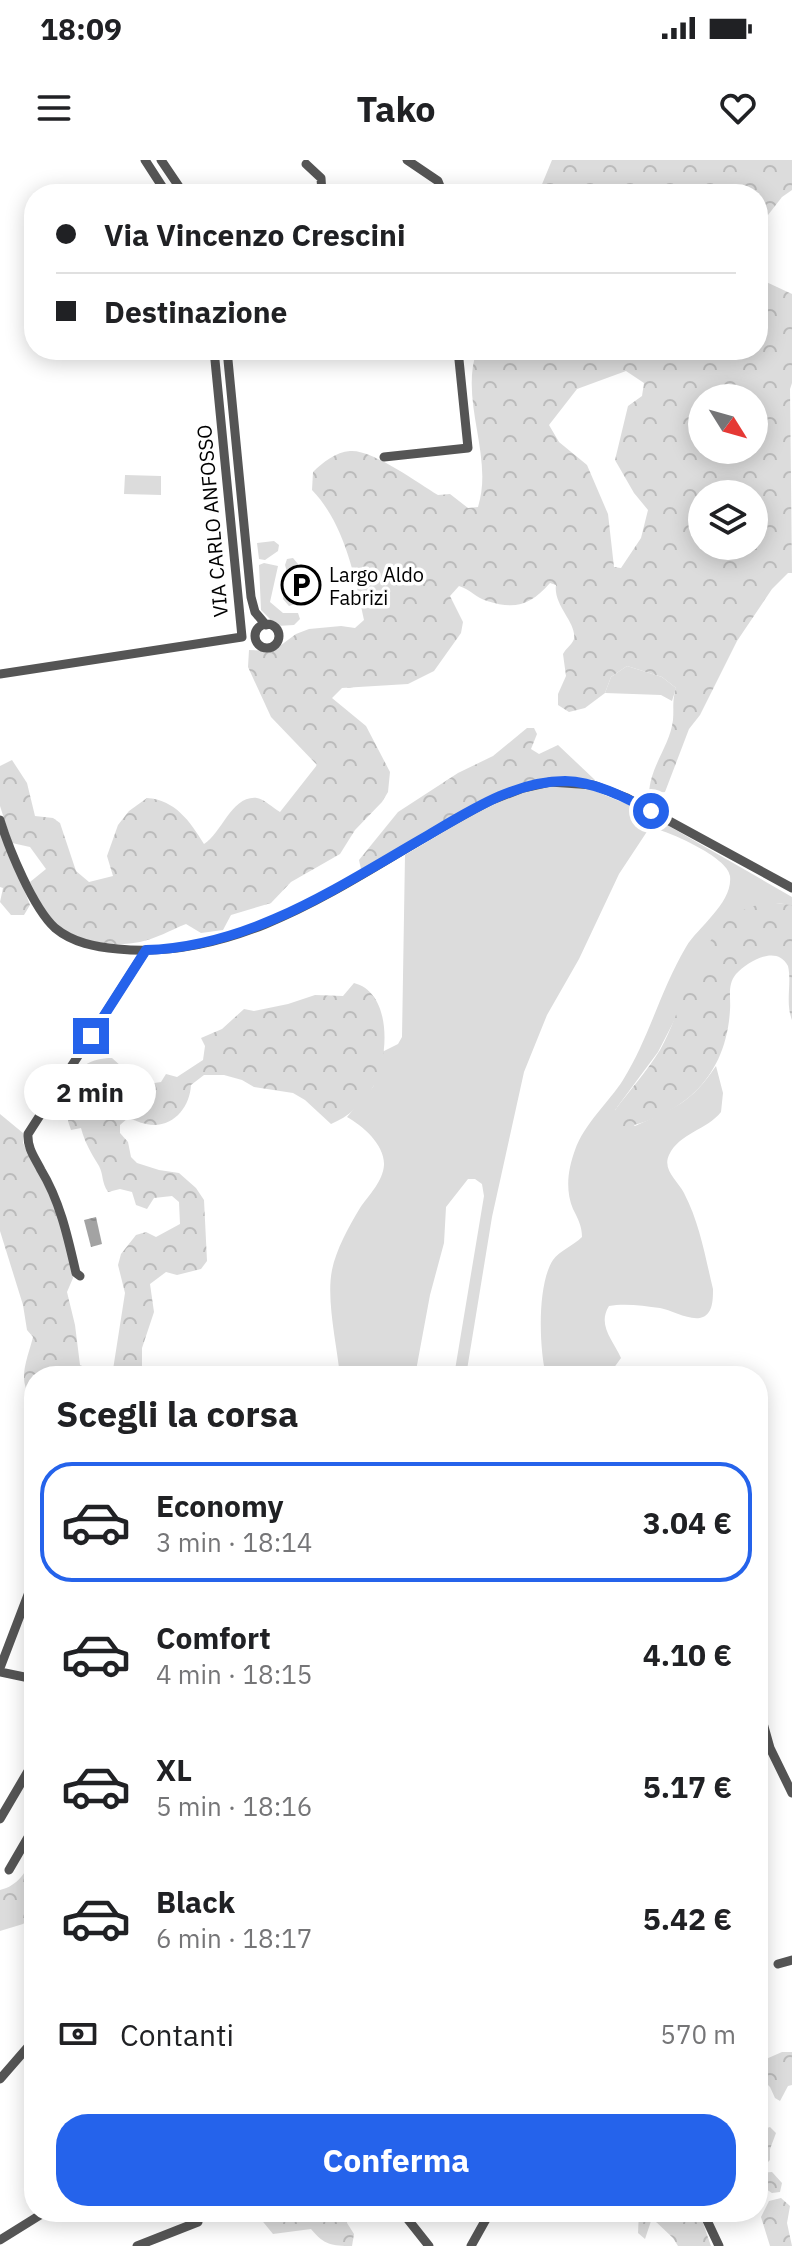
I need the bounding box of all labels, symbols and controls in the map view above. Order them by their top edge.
text: 18:09 [40,9,122,48]
text: Tako [356,85,436,132]
icon: menu [32,86,76,130]
icon: heart [716,86,760,130]
text: Via Vincenzo Crescini [104,215,406,254]
text: Destinazione [104,292,287,331]
north arrow [688,384,768,464]
map controls [688,384,768,560]
street label: VIA CARLO ANFOSSO [190,424,234,618]
button: layers [688,480,768,560]
place label: Largo Aldo Fabrizi [329,561,424,611]
parking icon: Largo Aldo Fabrizi [280,564,322,606]
route start [633,793,669,829]
route end [73,1018,109,1054]
callout: 2 min [25,1064,157,1120]
text: 2 min [56,1075,124,1109]
text: Scegli la corsa [56,1390,299,1437]
icon: car [60,1486,132,1558]
text: Economy [156,1486,284,1525]
text: 3.04 € [643,1503,732,1542]
text: 3 min · 18:14 [156,1525,312,1559]
icon: car [60,1618,132,1690]
text: Comfort [156,1618,271,1657]
text: 4.10 € [643,1635,732,1674]
text: 4 min · 18:15 [156,1657,312,1691]
icon: car [60,1750,132,1822]
text: XL [156,1750,192,1789]
text: 5.17 € [643,1767,732,1806]
text: 5 min · 18:16 [156,1789,312,1823]
icon: car [60,1882,132,1954]
text: Black [156,1882,235,1921]
text: 5.42 € [643,1899,732,1938]
text: 6 min · 18:17 [156,1921,312,1955]
icon: cash [56,2012,100,2056]
text: Contanti [120,2015,234,2054]
text: 570 m [660,2017,736,2051]
button: Conferma [56,2114,736,2206]

